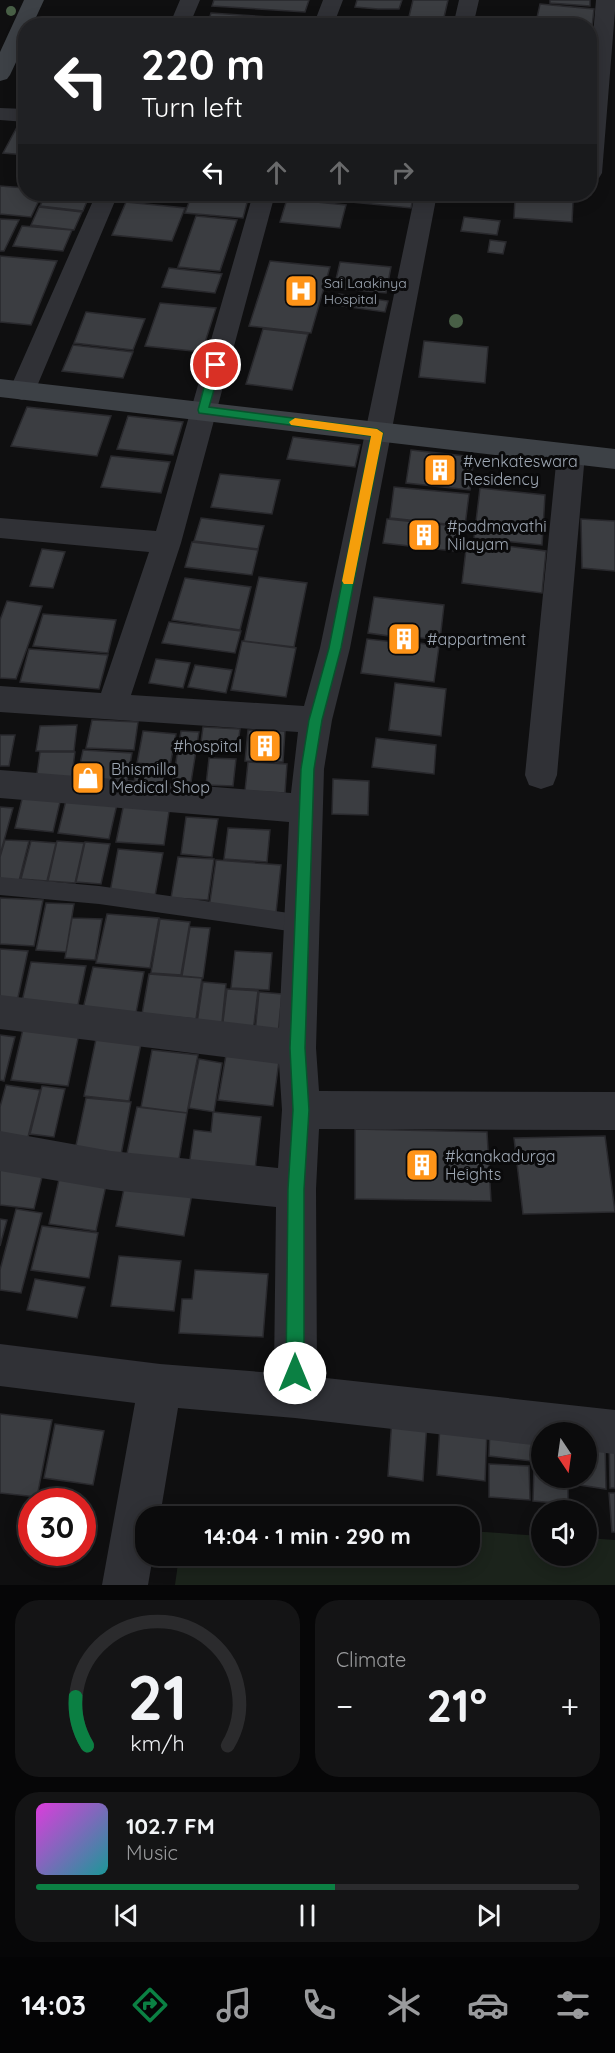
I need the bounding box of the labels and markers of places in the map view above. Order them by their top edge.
hospital icon: Sai Laakinya Hospital [283,273,319,309]
place label: Sai Laakinya Hospital [324,274,407,308]
pin [190,339,241,390]
place label: #venkateswara Residency [463,451,578,489]
building icon: #venkateswara Residency [422,452,458,488]
place label: #padmavathi Nilayam [447,516,547,554]
building icon: #padmavathi Nilayam [406,517,442,553]
building icon: #appartment [386,621,422,657]
place label: #appartment [427,629,526,649]
building icon: #hospital [247,728,283,764]
place label: #hospital [173,736,242,756]
place label: Bhismilla Medical Shop [111,759,210,797]
shop icon: Bhismilla Medical Shop [70,760,106,796]
place label: #kanakadurga Heights [445,1146,555,1184]
building icon: #kanakadurga Heights [404,1147,440,1183]

